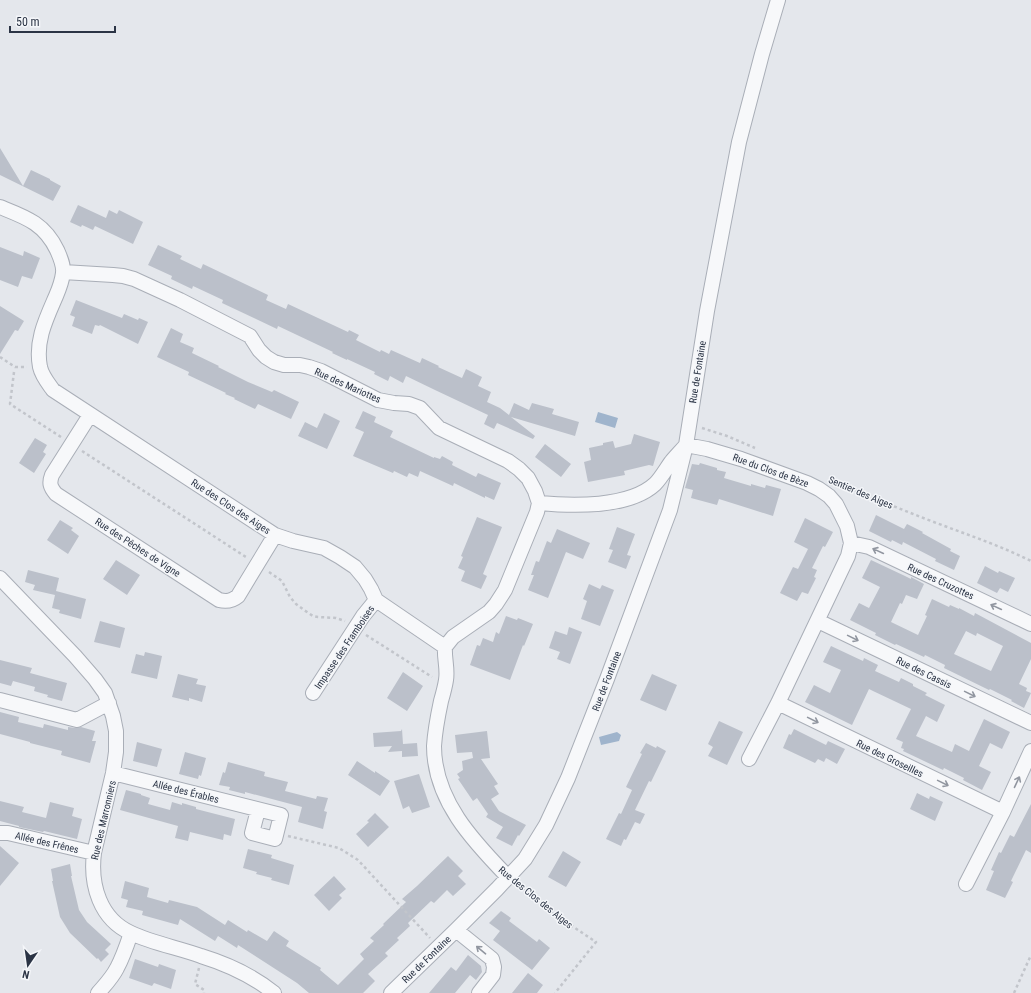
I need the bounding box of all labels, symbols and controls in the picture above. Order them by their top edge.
scale bar [10,8,115,34]
text: 50 m [16,15,40,29]
street label: Rue de Fontaine [687,340,708,404]
street label: Rue des Mariottes [313,366,383,405]
street label: Rue du Clos de Bèze [731,452,811,489]
street label: Sentier des Aiges [827,474,895,511]
street label: Rue des Clos des Aiges [189,477,273,536]
street label: Rue des Pêches de Vigne [93,516,183,579]
one-way arrow [873,547,885,554]
street label: Rue des Cruzottes [906,561,976,602]
street label: Impasse des Framboises [312,603,377,691]
one-way arrow [990,603,1002,610]
one-way arrow [847,635,859,642]
street label: Rue de Fontaine [590,649,623,713]
street label: Rue des Cassis [894,654,954,691]
one-way arrow [964,691,976,698]
one-way arrow [807,717,819,724]
street label: Rue des Groseilles [855,738,925,780]
one-way arrow [1014,776,1021,788]
street label: Allée des Érables [152,777,221,805]
street label: Rue des Marronniers [89,779,118,861]
one-way arrow [937,780,949,787]
street label: Allée des Frênes [14,830,80,855]
street label: Rue des Clos des Aiges [496,864,575,931]
street label: Rue de Fontaine [400,933,453,985]
north arrow [8,945,48,985]
one-way arrow [476,946,487,955]
text: N [21,967,31,981]

